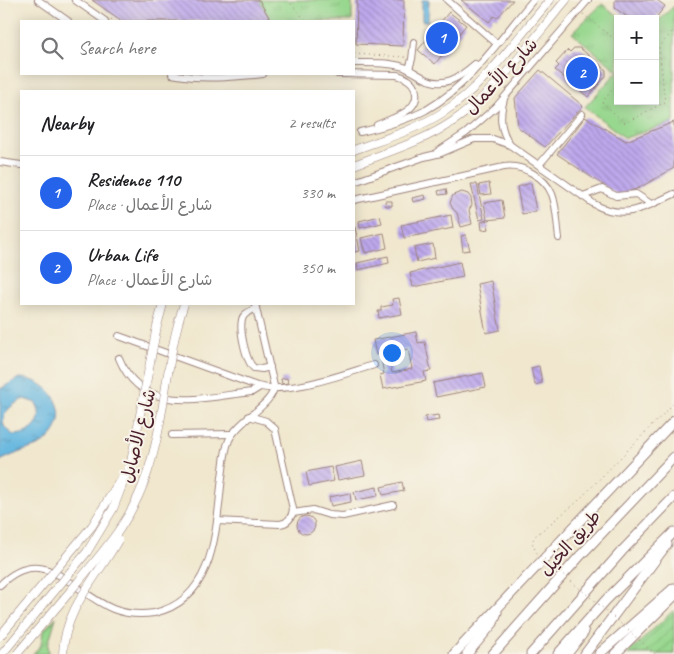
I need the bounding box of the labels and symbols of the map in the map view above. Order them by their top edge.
pin: 1 [426,19,458,57]
street label: شارع الأعمال [459,32,543,120]
pin: 2 [566,54,598,92]
your location [379,340,405,366]
street label: شارع الأصايل [115,386,161,486]
street label: طريق الخيل [535,505,605,581]

